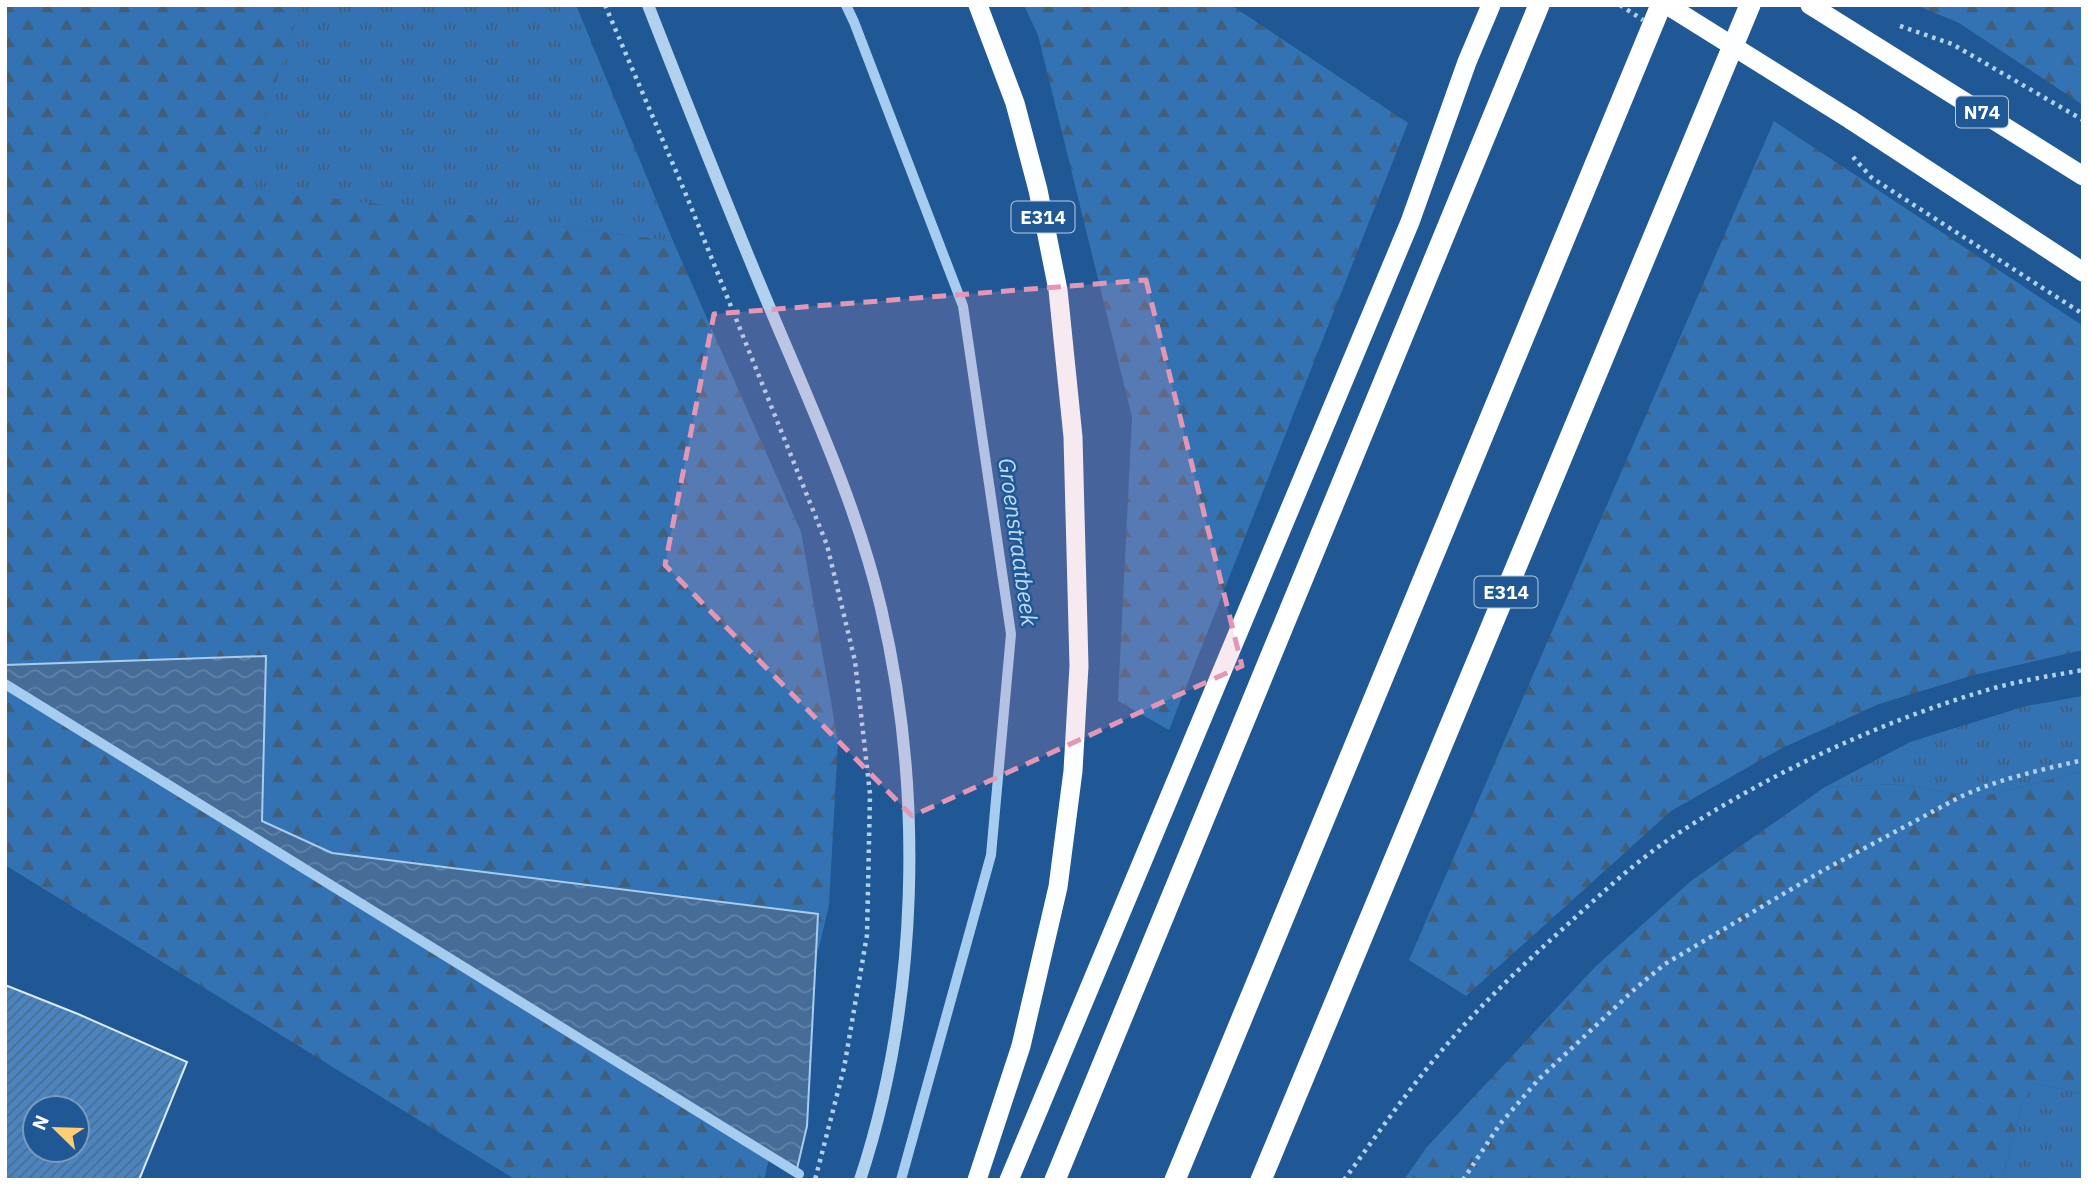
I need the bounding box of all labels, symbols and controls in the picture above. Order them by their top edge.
road number: N74 [1956,96,2008,128]
road number: E314 [1012,202,1074,232]
water label: Groenstraatbeek [992,456,1046,629]
road number: E314 [1474,576,1538,608]
north arrow [21,1094,91,1164]
text: N [27,1111,54,1133]

